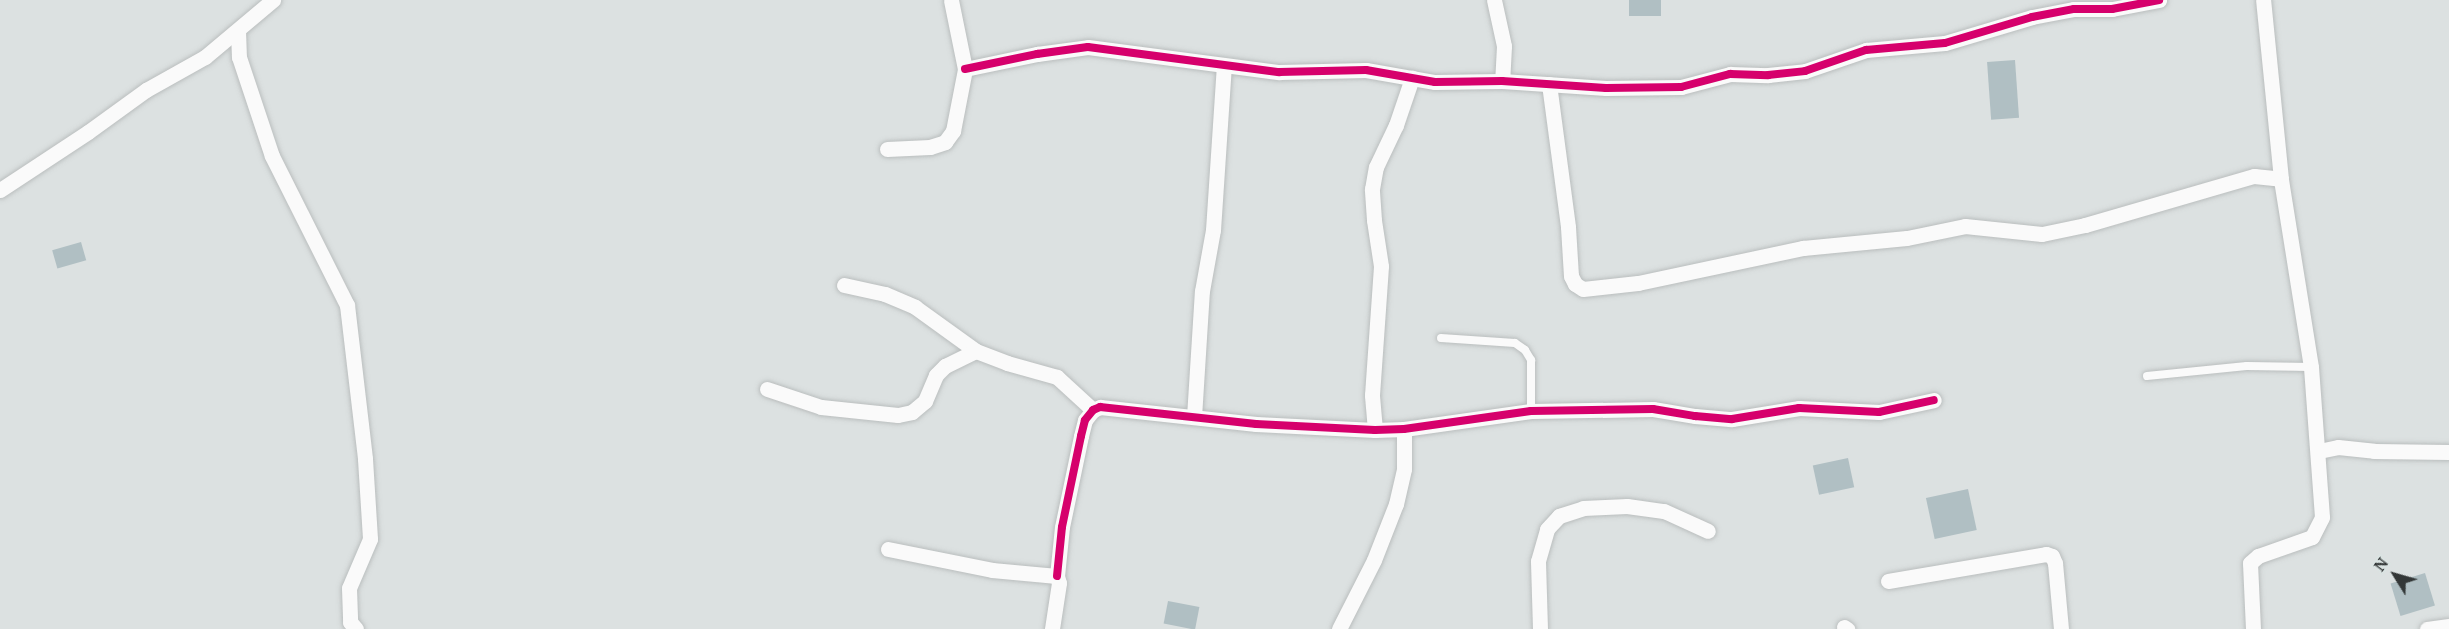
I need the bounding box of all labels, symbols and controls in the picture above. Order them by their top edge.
north arrow [2365,545,2425,605]
text: N [2368,553,2393,576]

